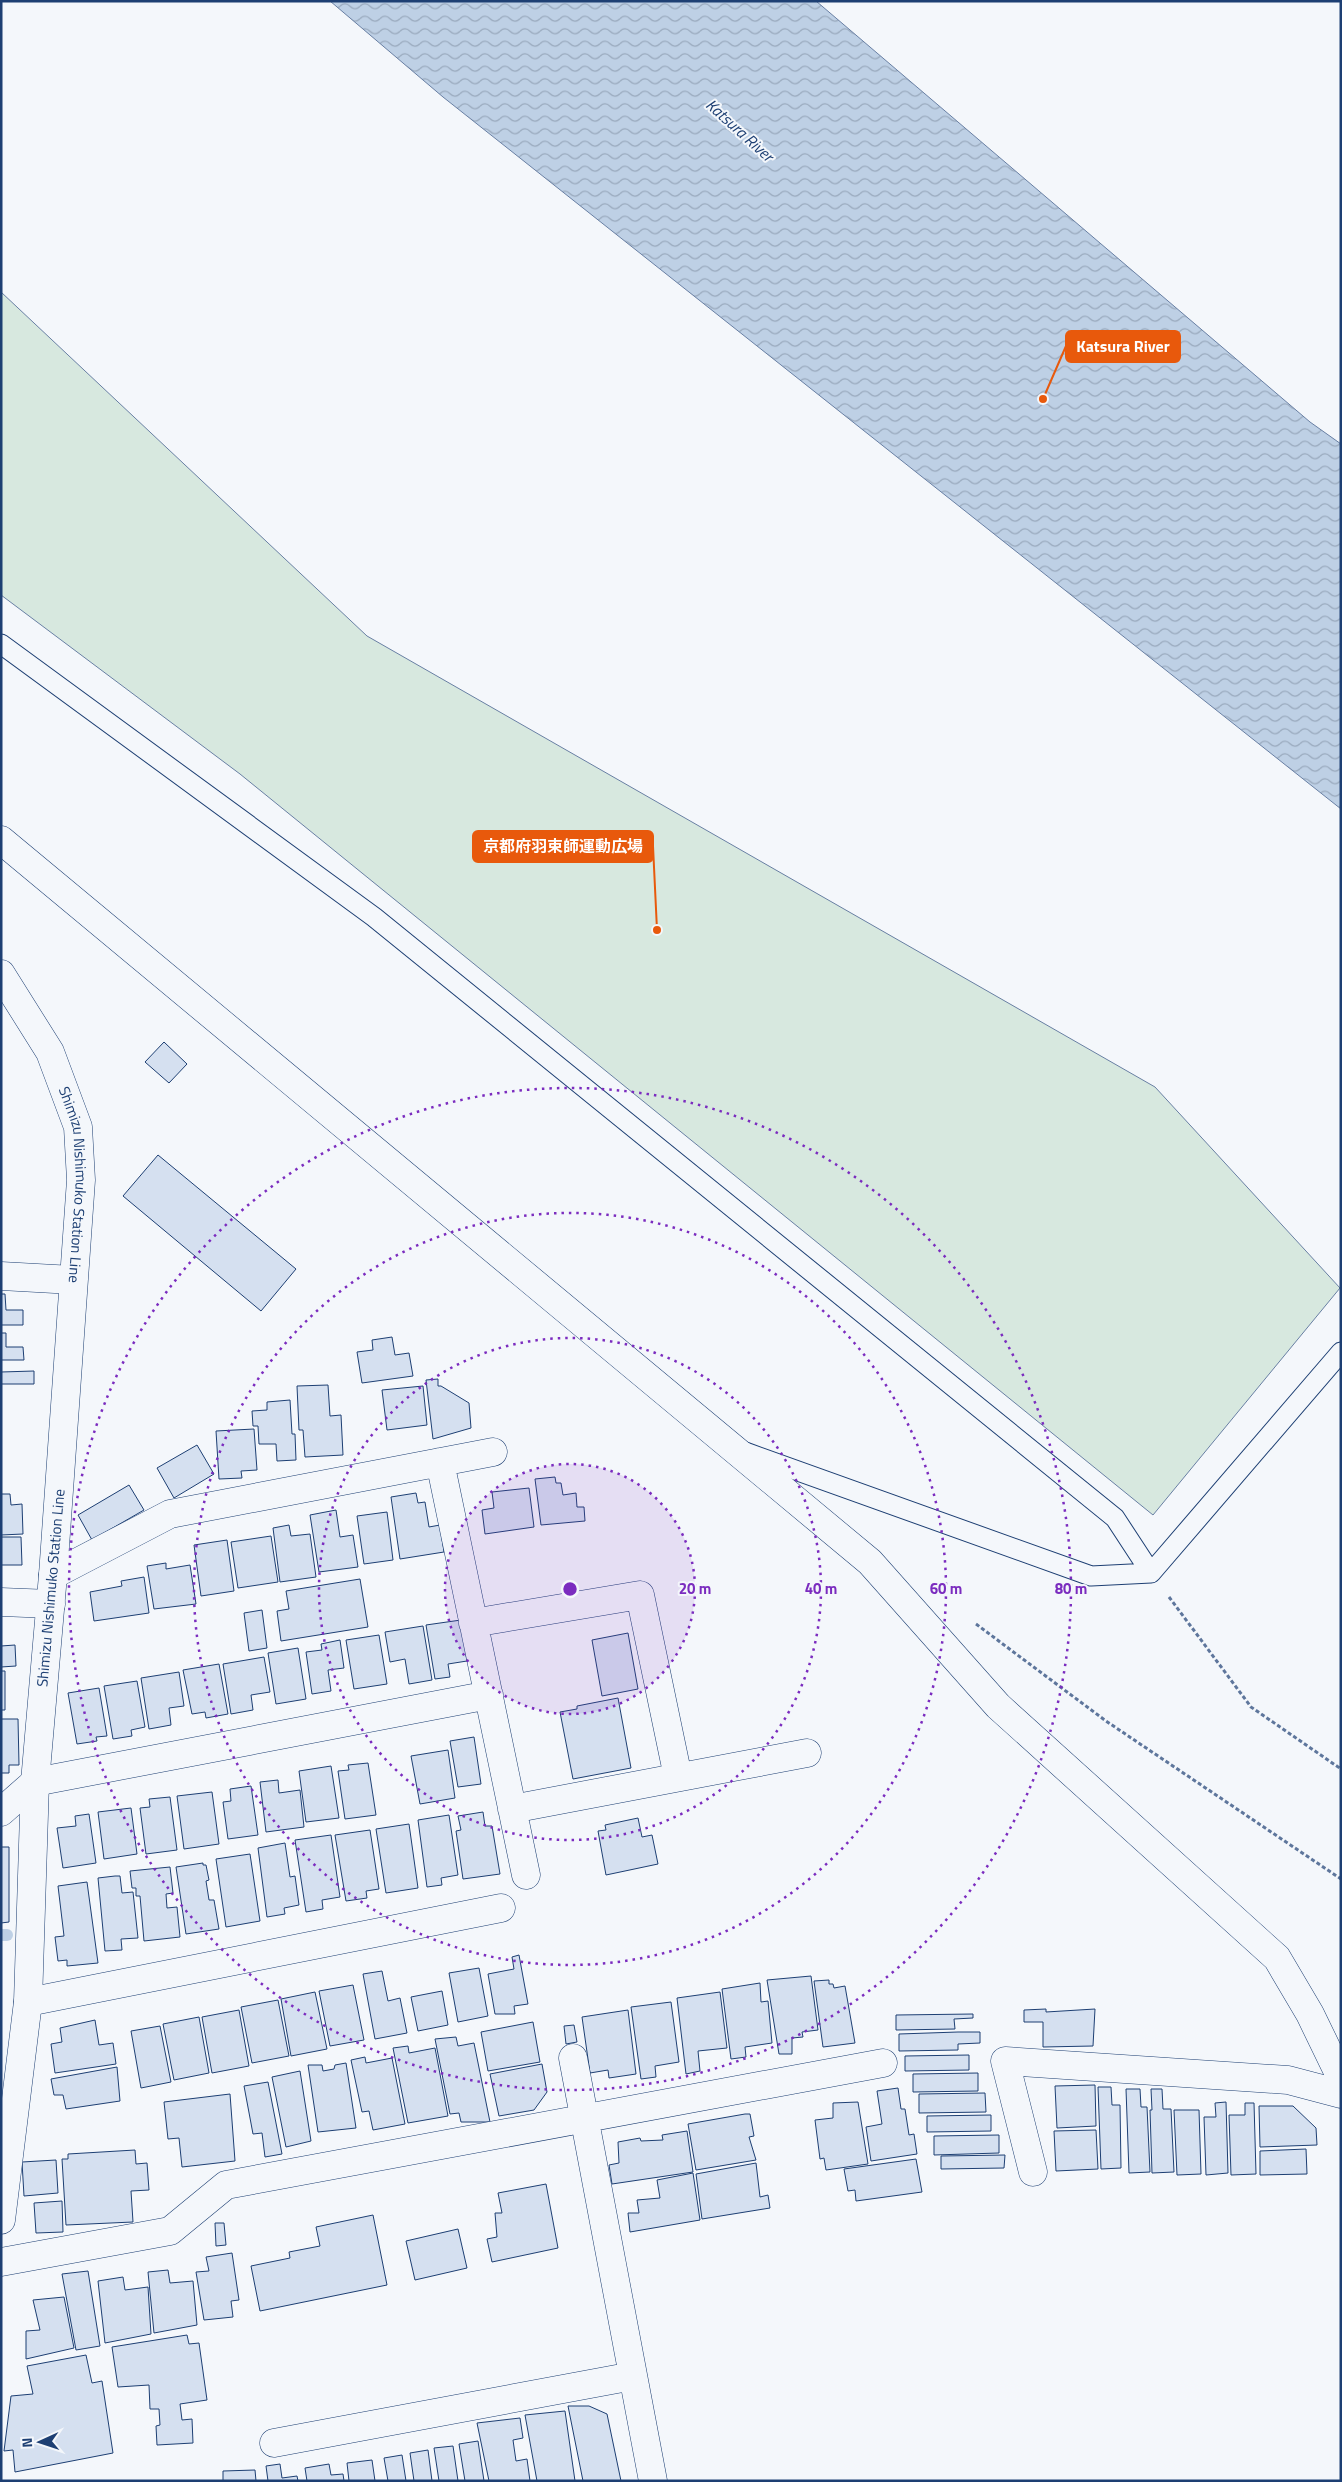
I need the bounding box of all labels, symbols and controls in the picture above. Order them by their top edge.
water label: Katsura River [701,93,781,168]
callout: Katsura River [1066,331,1180,362]
text: Katsura River [1076,334,1170,358]
callout: 京都府羽束師運動広場 [473,831,653,862]
text: 京都府羽束師運動広場 [483,834,643,858]
street label: Shimizu Nishimuko Station Line [53,1083,93,1284]
street label: Shimizu Nishimuko Station Line [30,1488,71,1688]
text: 20 m [679,1577,711,1600]
text: 40 m [805,1577,837,1600]
text: 60 m [930,1577,962,1600]
text: 80 m [1055,1577,1087,1600]
centre of rings [561,1580,579,1598]
north arrow [15,2417,65,2467]
text: N [16,2437,37,2448]

